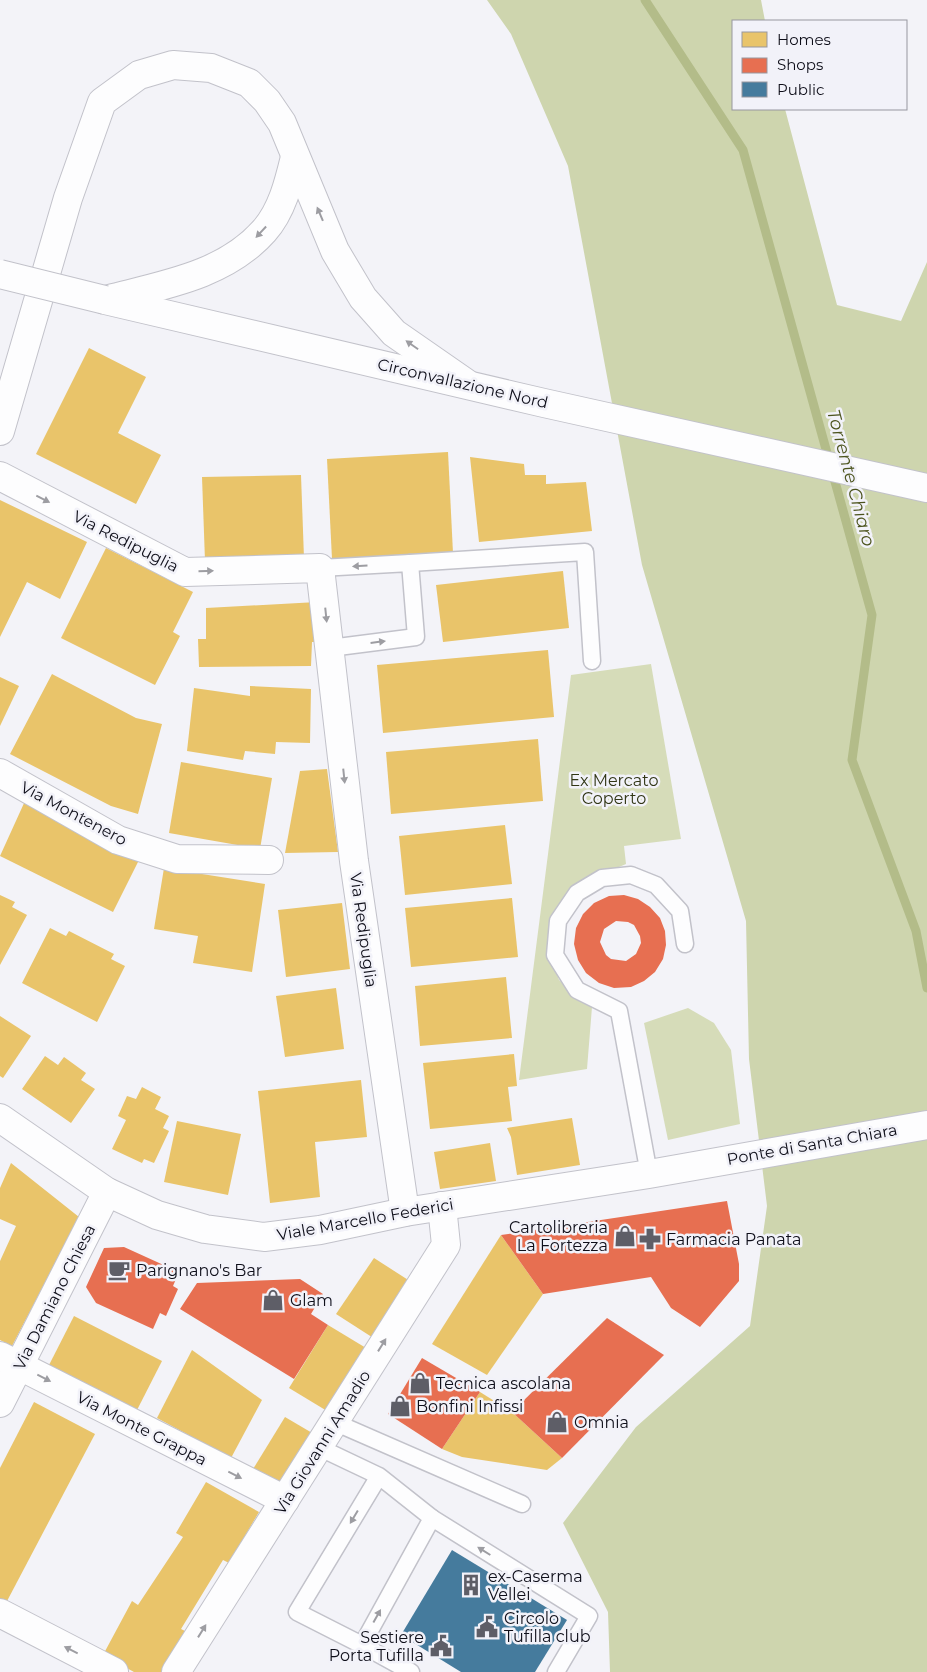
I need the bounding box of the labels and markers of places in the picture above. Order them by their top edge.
place label: Cartolibreria La Fortezza [509,1218,608,1255]
shop icon: Cartolibreria La Fortezza [612,1223,638,1249]
pharmacy icon: Farmacia Panata [637,1226,663,1252]
place label: Farmacia Panata [666,1230,801,1249]
cafe icon: Parignano's Bar [106,1257,132,1283]
place label: Parignano's Bar [136,1261,262,1280]
shop icon: Glam [260,1287,286,1313]
place label: Glam [290,1291,333,1310]
shop icon: Tecnica ascolana [407,1370,433,1396]
place label: Tecnica ascolana [436,1374,571,1393]
shop icon: Bonfini Infissi [387,1393,413,1419]
place label: Bonfini Infissi [416,1397,523,1416]
shop icon: Omnia [544,1409,570,1435]
place label: Omnia [574,1413,629,1432]
place label: ex-Caserma Vellei [488,1567,583,1604]
building icon: ex-Caserma Vellei [458,1572,484,1598]
place label: Circolo Tufilla club [504,1609,591,1646]
public building icon: Circolo Tufilla club [474,1614,500,1640]
place label: Sestiere Porta Tufilla [329,1628,424,1665]
public building icon: Sestiere Porta Tufilla [428,1633,454,1659]

